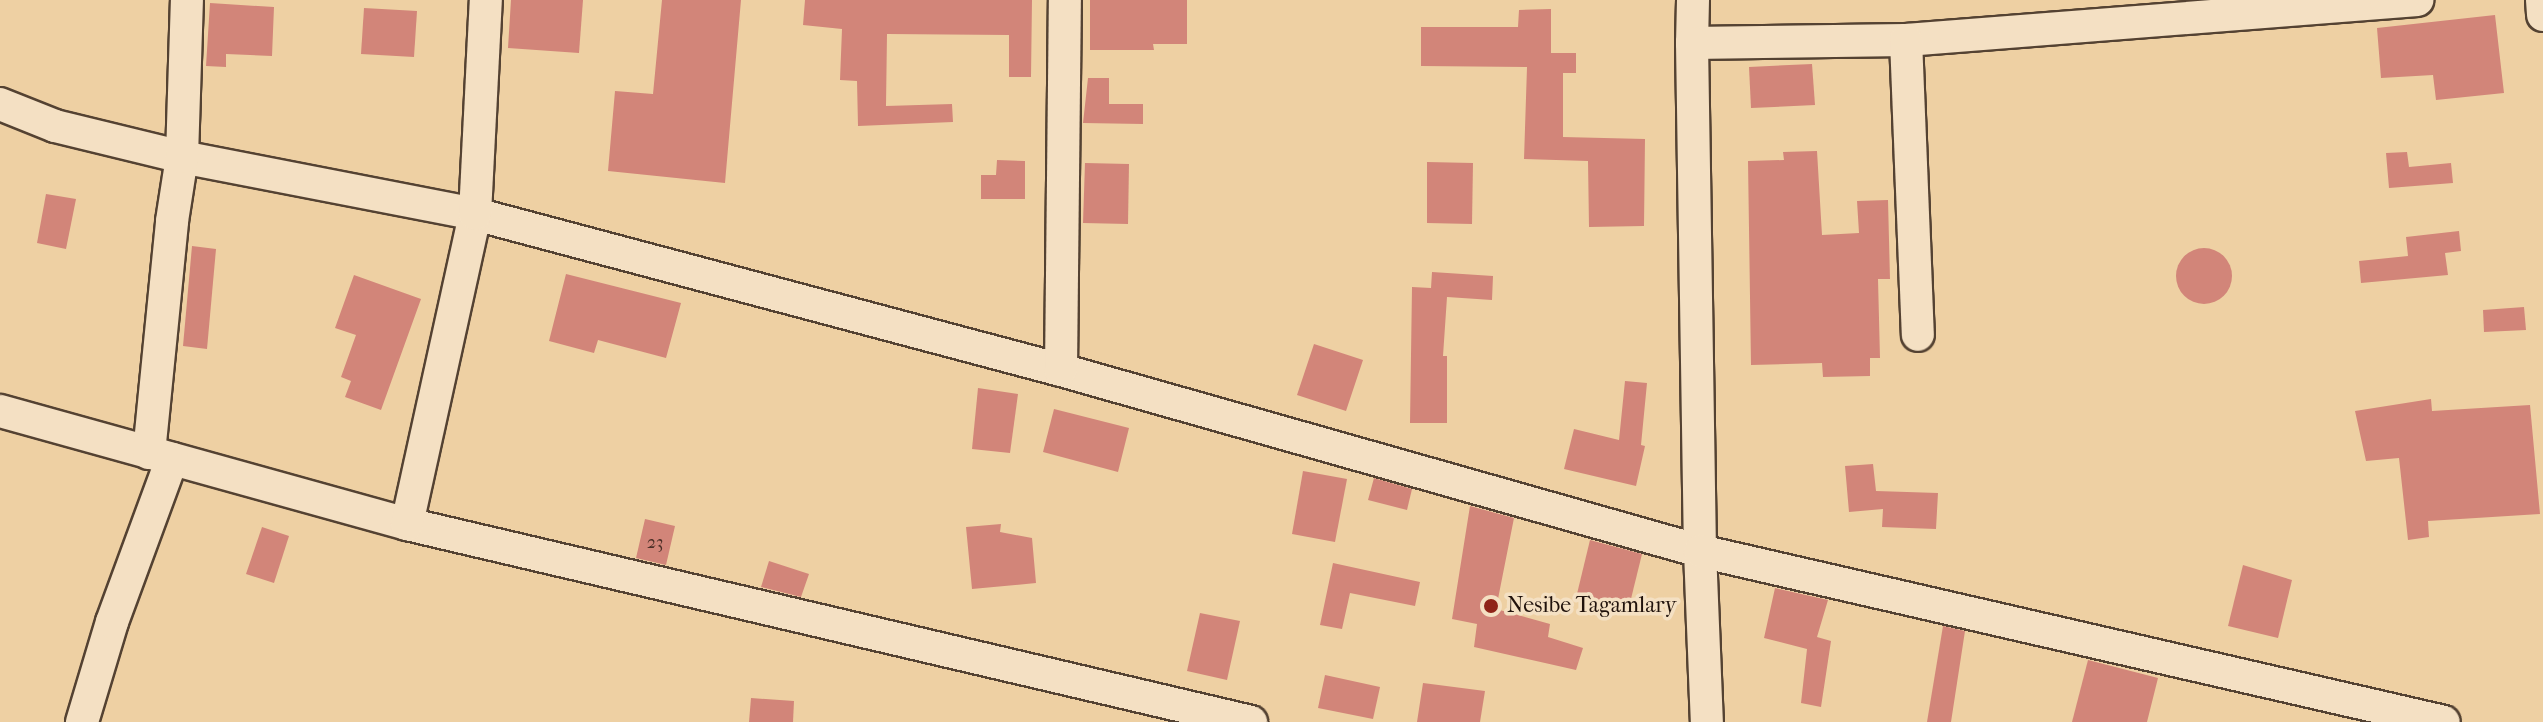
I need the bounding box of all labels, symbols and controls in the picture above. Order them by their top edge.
house number: 23 [647,532,663,554]
place label: Nesibe Tagamlary [1507,593,1676,619]
marker: Nesibe Tagamlary [1482,597,1500,615]

